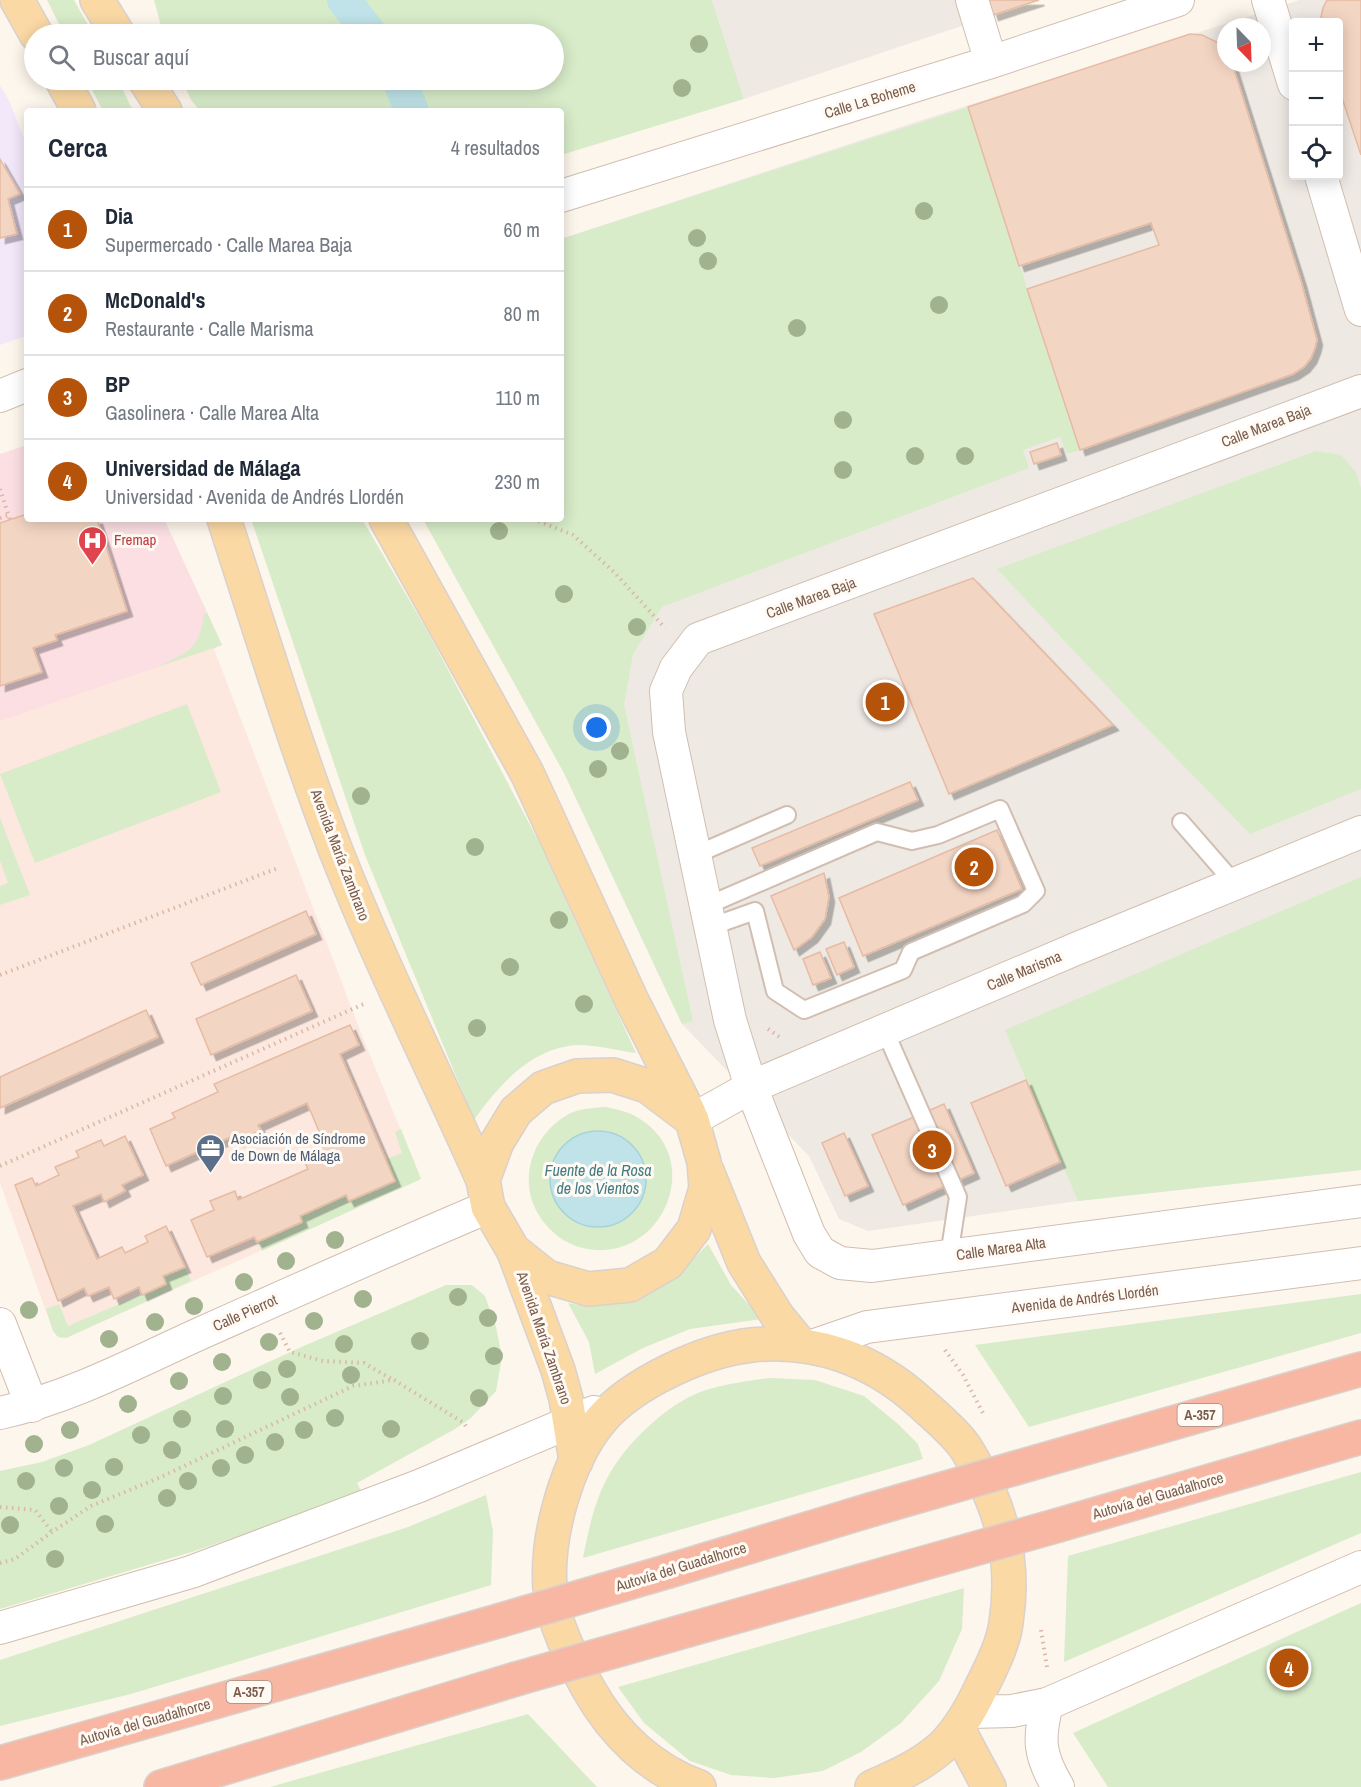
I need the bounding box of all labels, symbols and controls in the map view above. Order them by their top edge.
north arrow [1217,18,1271,72]
map controls [1289,18,1343,180]
button: + [1289,18,1343,72]
search box [24,24,564,90]
icon: search [45,41,78,74]
text: Buscar aquí [93,42,189,72]
button: − [1289,72,1343,126]
street label: Calle La Boheme [822,76,918,123]
button: locate [1289,126,1343,180]
text: Cerca [48,130,107,165]
text: 4 resultados [451,134,540,161]
text: Dia [105,201,133,231]
text: 1 [63,216,72,243]
text: 60 m [504,216,540,243]
text: Supermercado · Calle Marea Baja [105,231,352,258]
text: McDonald's [105,285,206,315]
text: 2 [63,300,72,327]
text: 80 m [504,300,540,327]
text: Restaurante · Calle Marisma [105,315,314,342]
text: BP [105,369,130,399]
text: 3 [63,384,72,411]
text: 110 m [496,384,540,411]
text: Gasolinera · Calle Marea Alta [105,399,319,426]
street label: Calle Marea Baja [1218,399,1314,452]
text: Universidad de Málaga [105,453,301,483]
text: 4 [63,468,72,495]
text: 230 m [494,468,540,495]
text: Universidad · Avenida de Andrés Llordén [105,483,404,510]
hospital icon: Fremap [77,524,109,566]
place label: Fremap [114,529,157,550]
street label: Calle Marea Baja [763,571,859,624]
pin: 1 [866,680,904,724]
your location [582,713,611,742]
street label: Avenida María Zambrano [305,785,375,924]
pin: 2 [954,844,994,890]
street label: Calle Marisma [983,945,1065,996]
place label: Asociación de Síndrome de Down de Málaga [230,1128,366,1166]
pin: 3 [912,1128,952,1172]
office icon: Asociación de Síndrome de Down de Málaga [194,1132,226,1174]
water label: Fuente de la Rosa de los Vientos [544,1159,652,1199]
street label: Calle Marea Alta [955,1232,1047,1265]
street label: Avenida María Zambrano [512,1268,577,1407]
street label: Avenida de Andrés Llordén [1009,1279,1160,1318]
street label: Calle Pierrot [209,1289,281,1336]
road number: A-357 [1178,1404,1222,1426]
street label: Autovía del Guadalhorce [1089,1467,1226,1525]
street label: Autovía del Guadalhorce [612,1537,749,1597]
pin: 4 [1270,1646,1308,1690]
road number: A-357 [226,1681,272,1703]
street label: Autovía del Guadalhorce [76,1693,213,1751]

